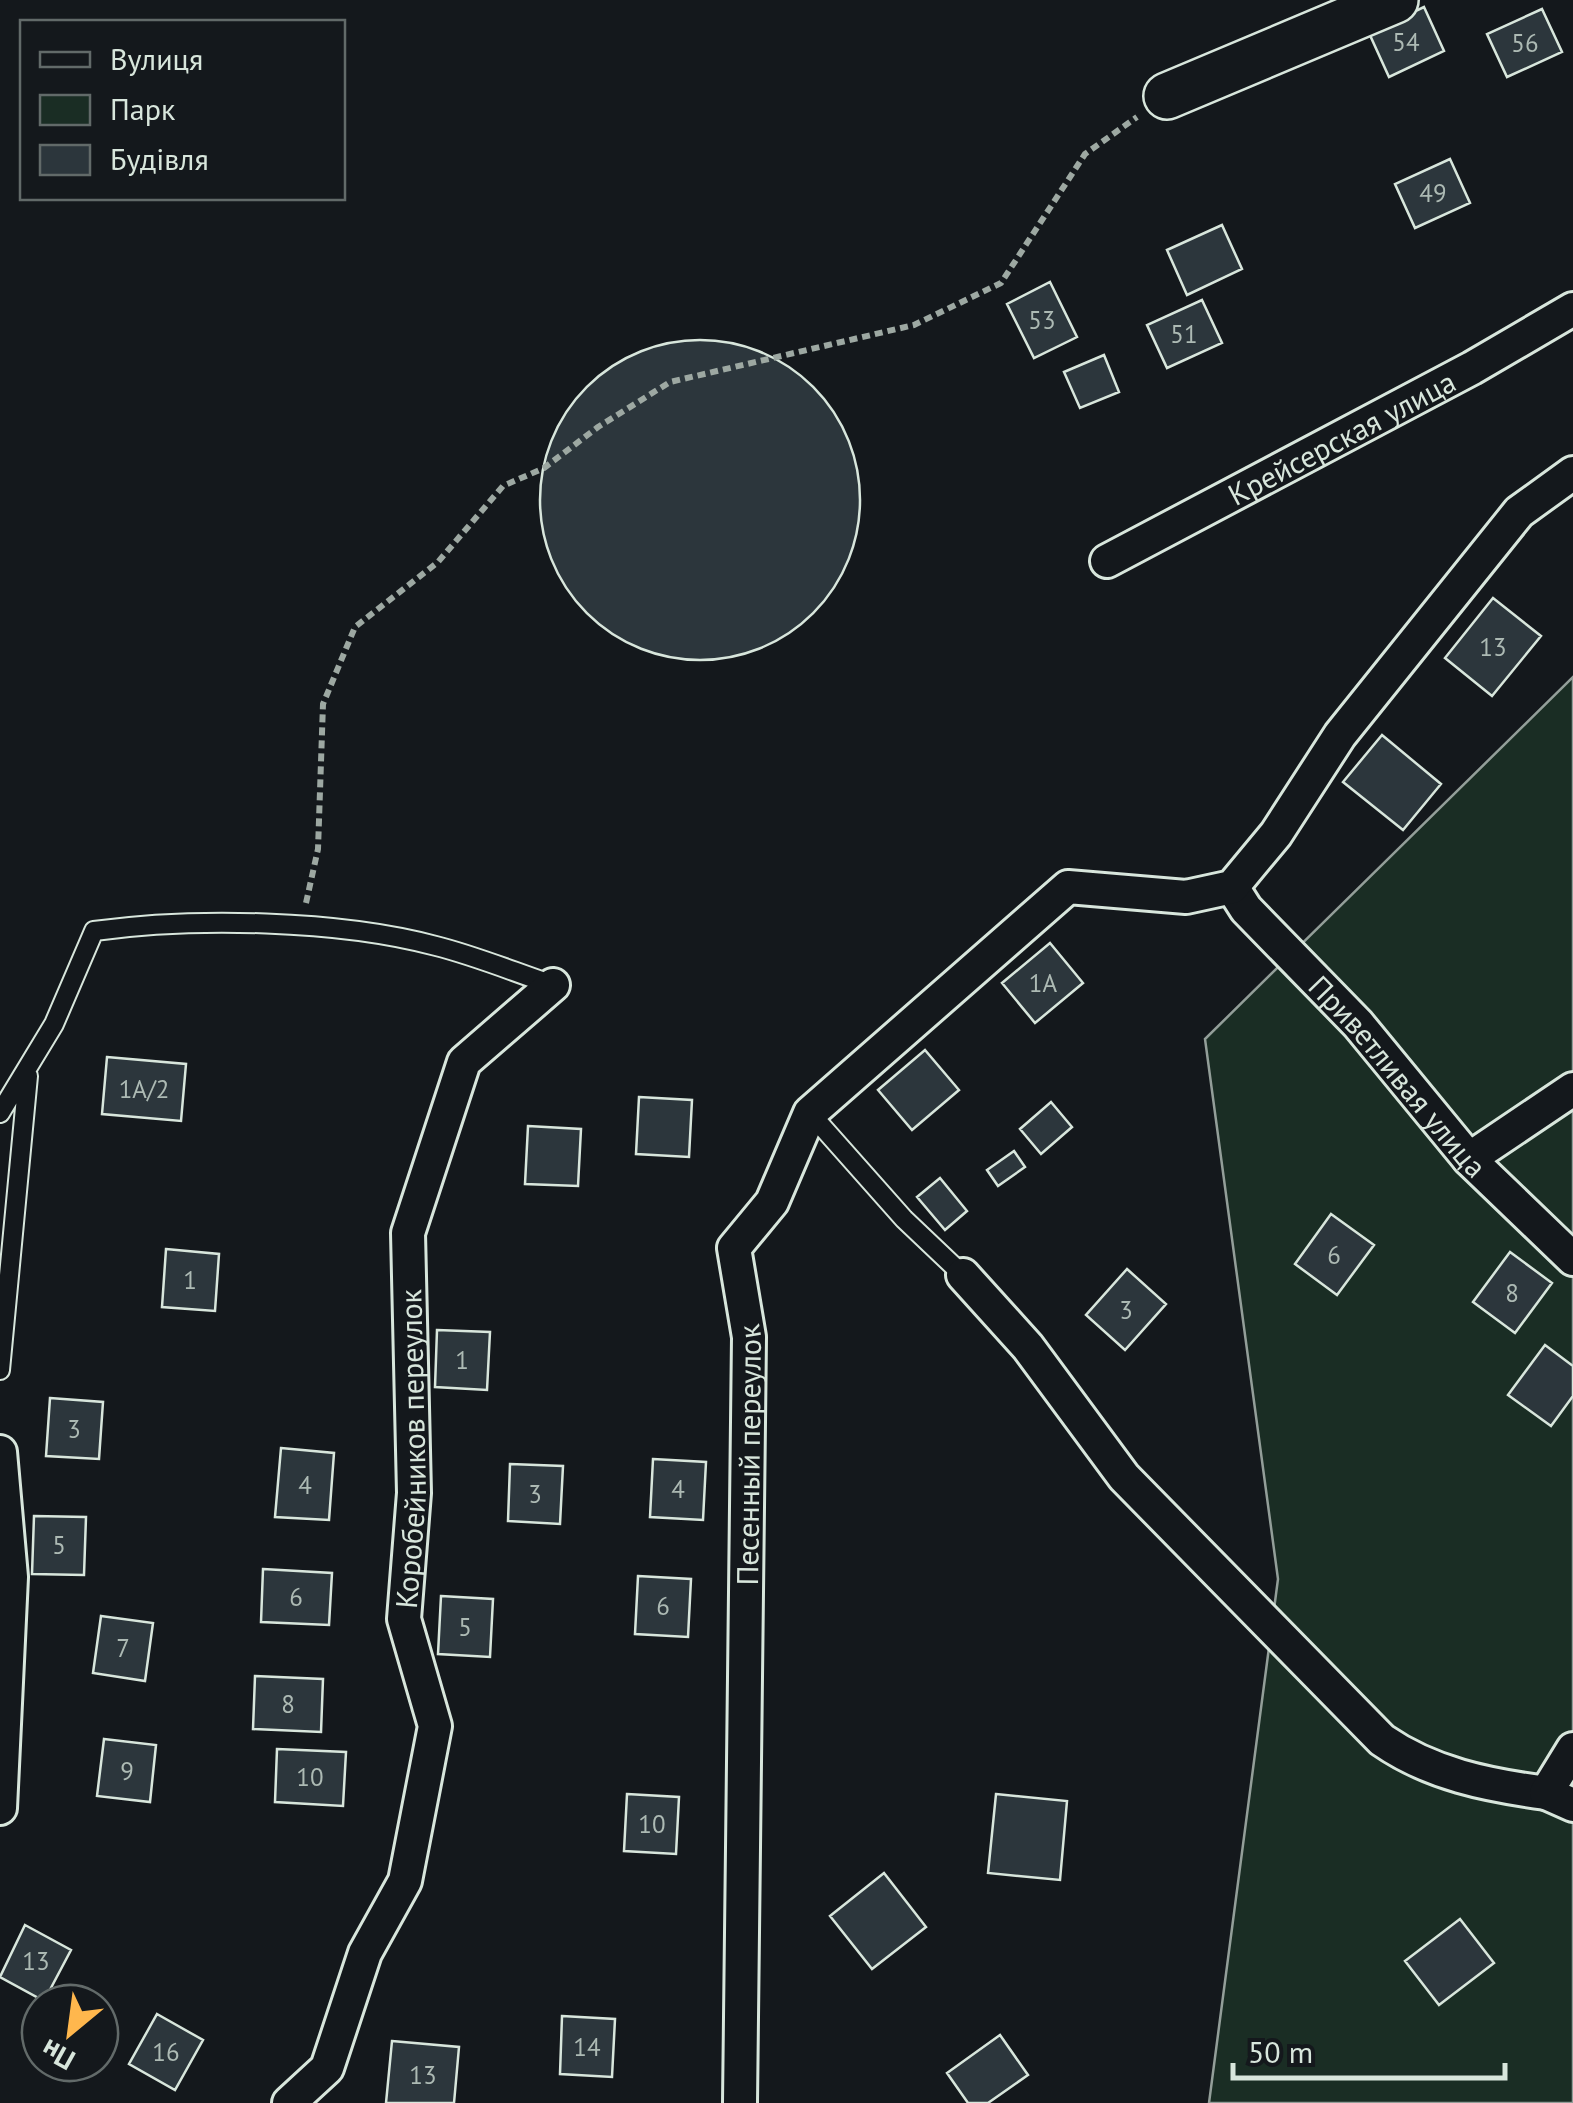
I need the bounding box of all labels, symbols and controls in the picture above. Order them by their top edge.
legend [20,20,345,200]
house number: 54 [1392,26,1420,58]
house number: 56 [1511,27,1539,59]
text: Вулиця [110,39,203,78]
text: Парк [110,89,176,128]
text: Будівля [110,139,209,178]
house number: 49 [1419,177,1447,209]
house number: 53 [1028,304,1056,336]
house number: 51 [1170,318,1198,350]
street label: Крейсерская улица [1221,361,1462,513]
house number: 13 [1479,631,1507,663]
street label: Приветливая улица [1301,966,1495,1185]
house number: 1А [1029,967,1057,999]
house number: 1А/2 [119,1073,169,1105]
house number: 6 [1327,1239,1341,1271]
house number: 1 [183,1264,197,1296]
house number: 8 [1505,1277,1519,1309]
street label: Коробейников переулок [385,1288,434,1610]
house number: 3 [1119,1294,1133,1326]
street label: Песенный переулок [727,1321,769,1586]
house number: 1 [455,1344,469,1376]
house number: 3 [67,1413,81,1445]
house number: 4 [298,1469,312,1501]
house number: 4 [671,1473,685,1505]
house number: 3 [528,1478,542,1510]
house number: 5 [52,1529,66,1561]
house number: 6 [289,1581,303,1613]
house number: 6 [656,1590,670,1622]
house number: 5 [458,1611,472,1643]
house number: 7 [116,1632,130,1664]
house number: 8 [281,1688,295,1720]
house number: 9 [120,1755,134,1787]
house number: 10 [296,1761,324,1793]
house number: 10 [638,1808,666,1840]
house number: 13 [22,1945,50,1977]
north arrow [20,1983,120,2083]
scale bar [1233,2018,1506,2080]
text: Пн [34,2031,81,2079]
house number: 14 [573,2031,601,2063]
text: 50 m [1248,2032,1313,2071]
house number: 16 [152,2036,180,2068]
house number: 13 [409,2059,437,2091]

